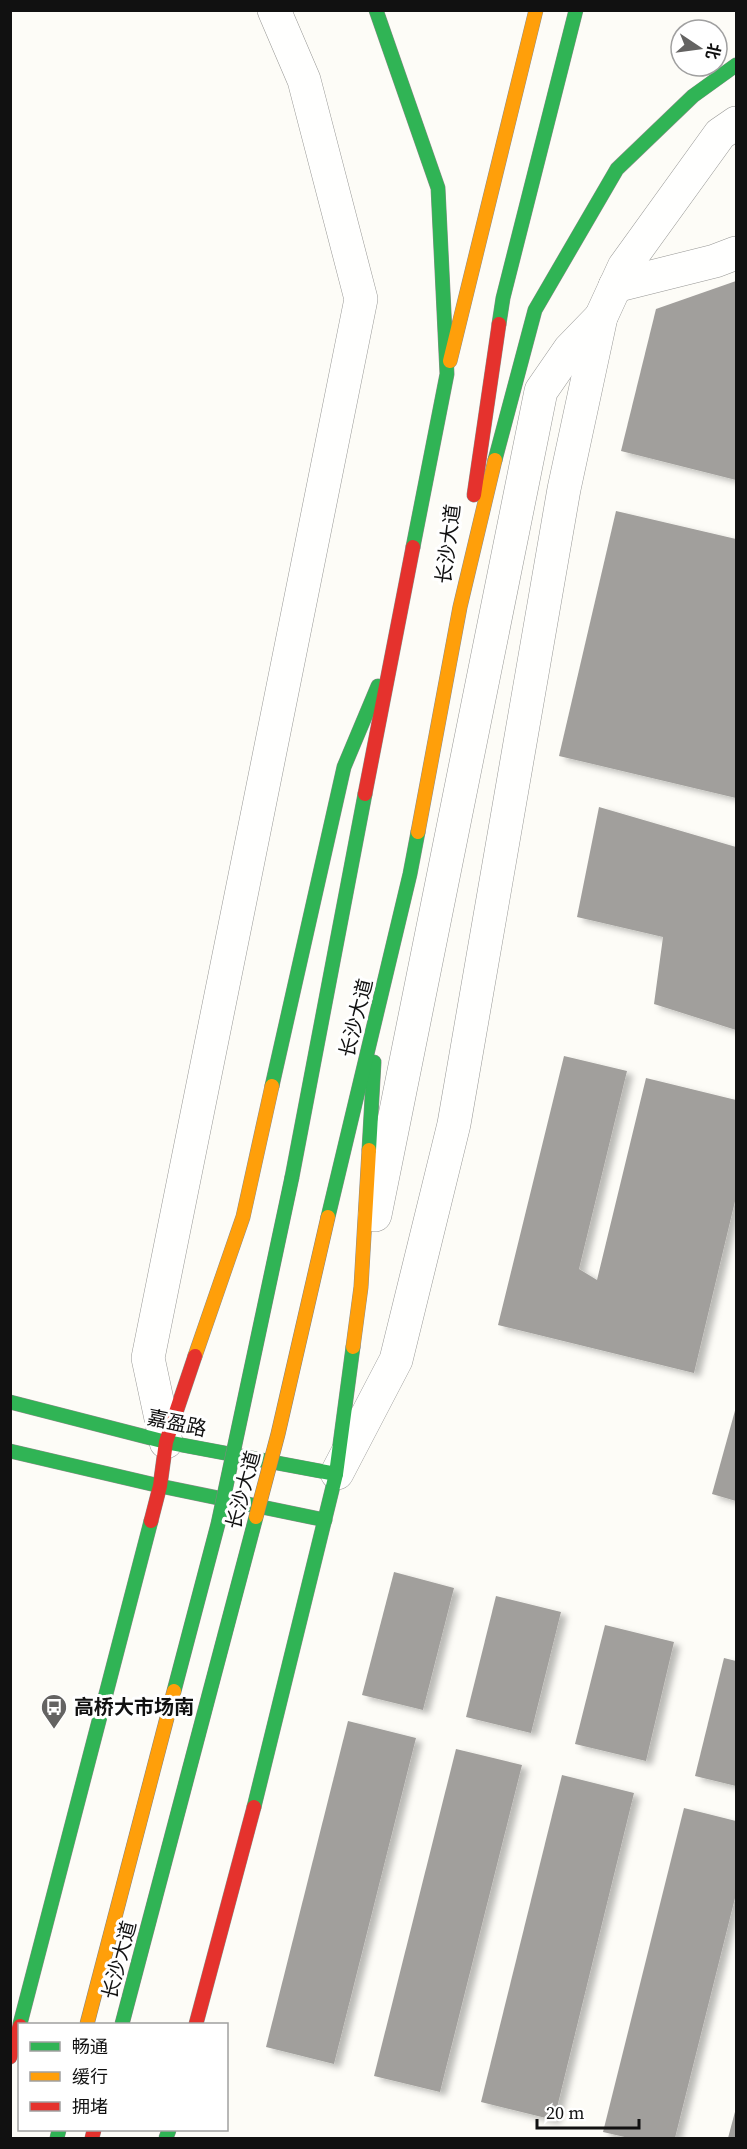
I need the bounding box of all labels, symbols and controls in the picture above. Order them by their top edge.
north arrow [669,18,729,78]
text: 北 [701,41,726,62]
street label: 长沙大道 [429,503,467,585]
street label: 长沙大道 [333,976,379,1060]
street label: 嘉盈路 [145,1403,209,1443]
street label: 长沙大道 [219,1448,267,1532]
bus stop icon: 高桥大市场南 [39,1692,69,1730]
place label: 高桥大市场南 [74,1693,194,1721]
street label: 长沙大道 [95,1918,143,2002]
legend [18,2023,228,2131]
text: 畅通 [72,2034,108,2059]
text: 缓行 [72,2064,108,2089]
scale bar [537,2092,639,2130]
text: 拥堵 [72,2094,108,2119]
text: 20 m [546,2100,584,2125]

